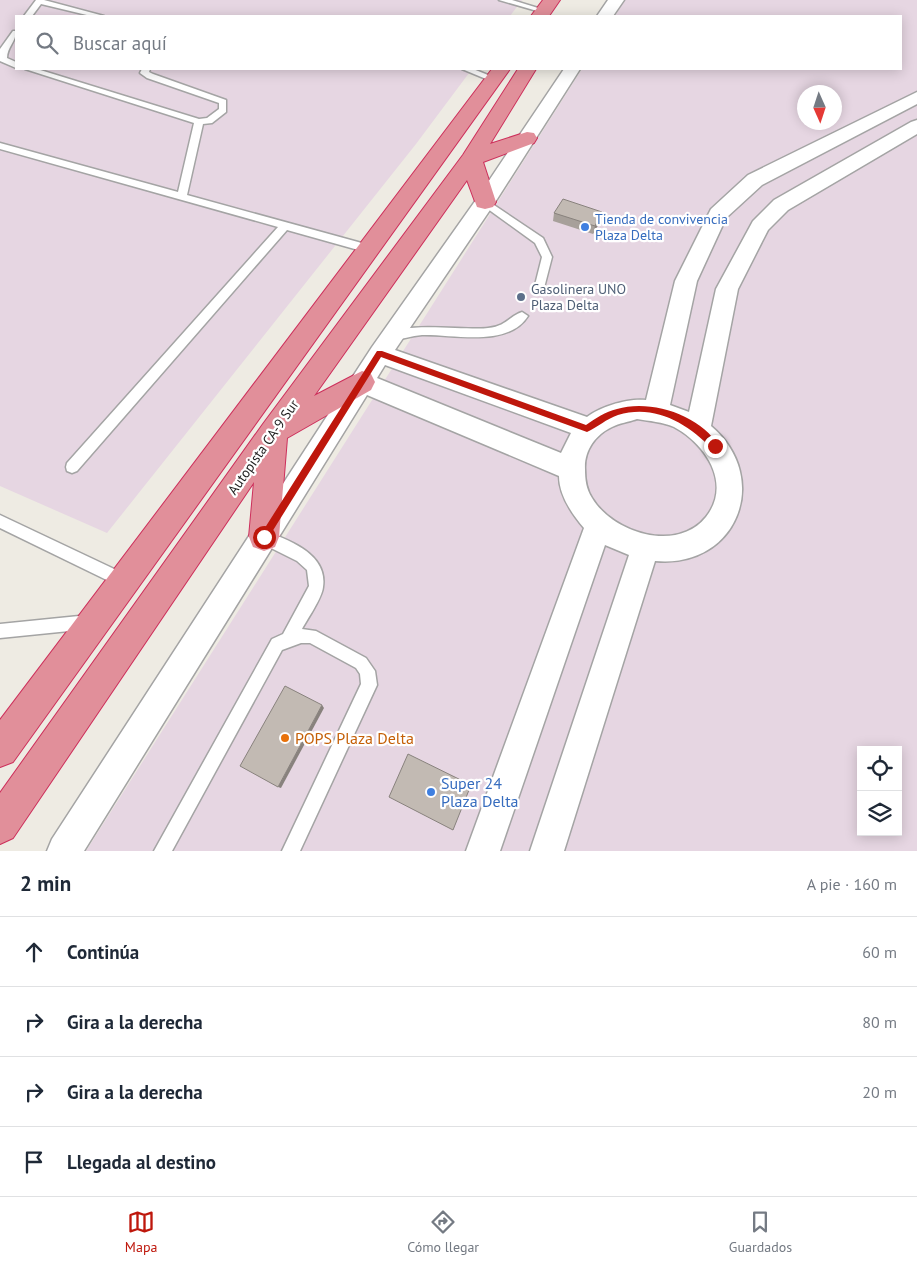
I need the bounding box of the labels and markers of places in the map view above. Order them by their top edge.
place label: Tienda de convivencia Plaza Delta [595,210,728,244]
marker: Tienda de convivencia Plaza Delta [579,221,591,233]
place label: Gasolinera UNO Plaza Delta [531,280,626,314]
marker: Gasolinera UNO Plaza Delta [515,291,527,303]
place label: POPS Plaza Delta [295,728,414,748]
marker: POPS Plaza Delta [279,732,291,744]
place label: Super 24 Plaza Delta [441,773,519,811]
marker: Super 24 Plaza Delta [425,786,437,798]

